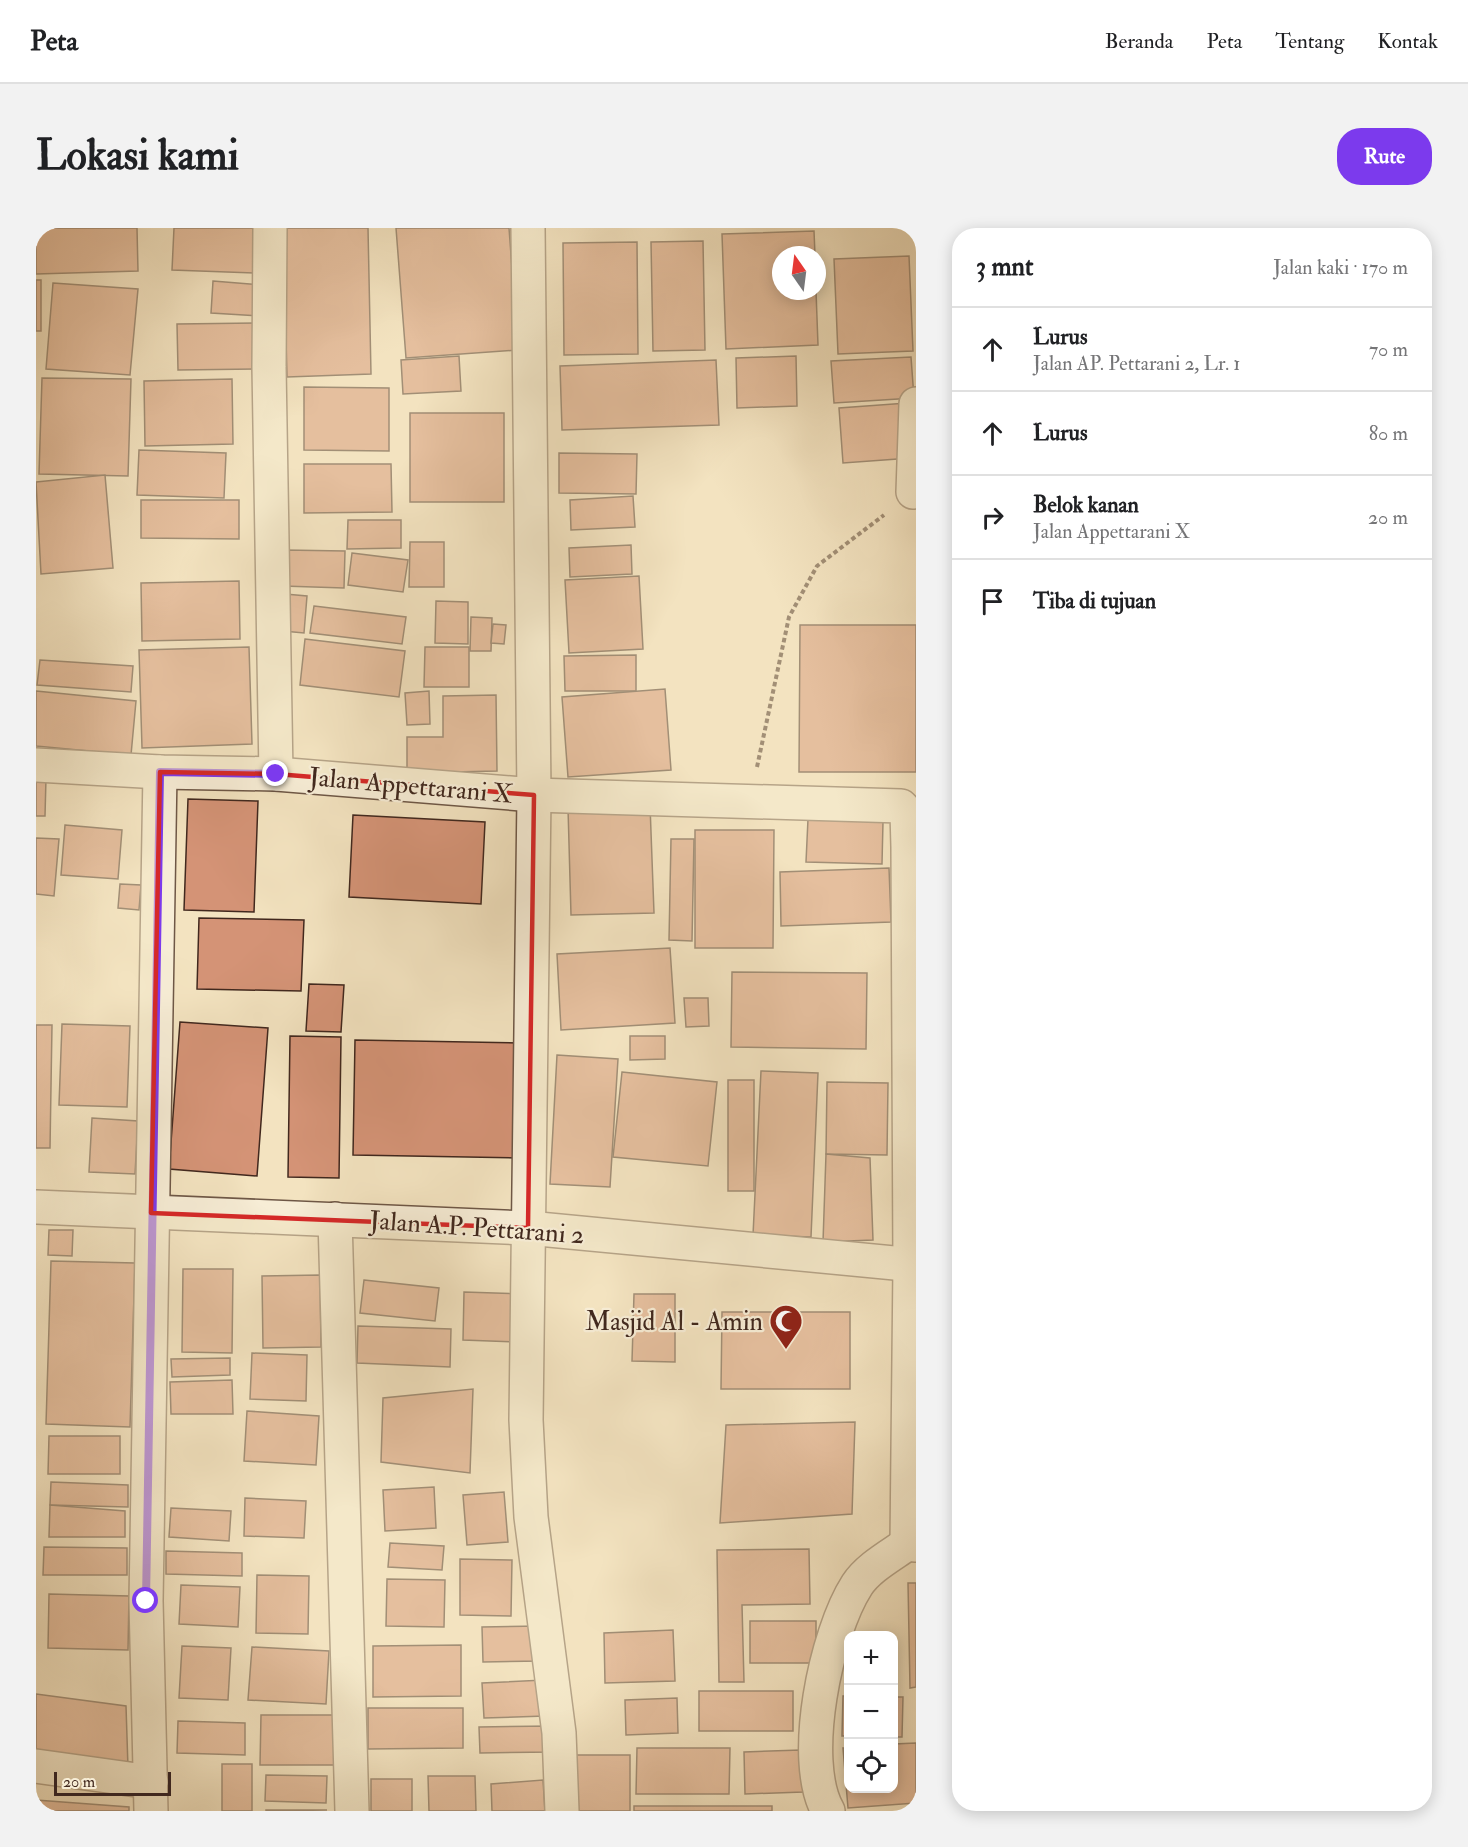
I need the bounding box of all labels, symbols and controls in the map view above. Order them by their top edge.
text: Peta [30,24,78,59]
text: Beranda [1105,28,1173,55]
text: Peta [1206,28,1242,55]
text: Tentang [1275,28,1344,55]
text: Kontak [1377,28,1438,55]
button: Rute [1337,128,1432,185]
text: Lokasi kami [36,130,239,182]
north arrow [772,246,826,300]
text: 3 mnt [976,251,1033,283]
text: Jalan kaki · 170 m [1273,255,1408,280]
text: Lurus [1033,323,1087,351]
icon: ahead [976,333,1009,366]
text: 70 m [1369,337,1408,362]
text: Jalan AP. Pettarani 2, Lr. 1 [1033,351,1240,376]
icon: ahead [976,417,1009,450]
text: Lurus [1033,419,1087,447]
text: 80 m [1369,421,1408,446]
text: Belok kanan [1033,491,1139,519]
icon: right [976,501,1009,534]
text: 20 m [1368,505,1408,530]
text: Jalan Appettarani X [1033,519,1190,544]
icon: arrive [976,585,1009,618]
text: Tiba di tujuan [1033,587,1156,615]
route end [262,760,288,786]
street label: Jalan Appettarani X [307,761,514,812]
street label: Jalan A.P. Pettarani 2 [368,1204,585,1251]
mosque icon: Masjid Al - Amin [768,1303,804,1350]
place label: Masjid Al - Amin [585,1306,763,1338]
route start [132,1587,158,1613]
map controls [844,1631,898,1793]
button: + [844,1631,898,1685]
button: − [844,1685,898,1739]
button: locate [844,1739,898,1793]
scale bar [54,1769,171,1796]
text: 20 m [63,1772,95,1792]

